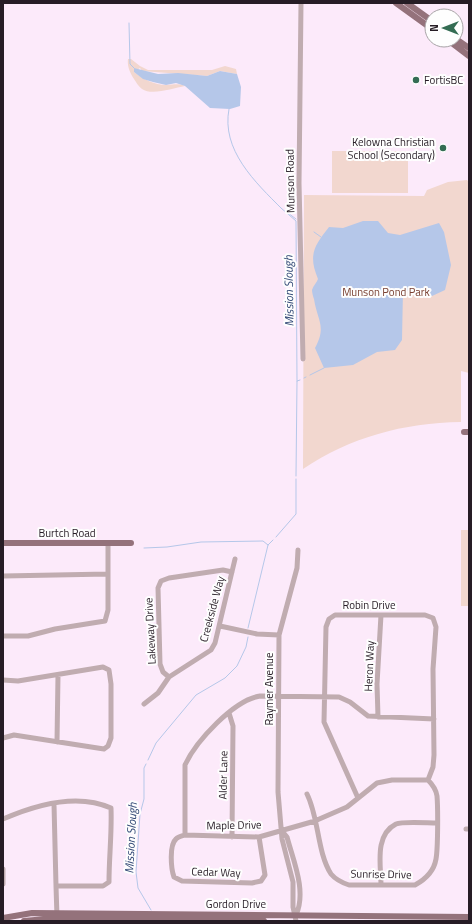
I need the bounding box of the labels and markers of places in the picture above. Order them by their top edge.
place label: FortisBC [424,72,463,88]
marker: FortisBC [411,75,421,85]
place label: Kelowna Christian School (Secondary) [348,134,435,163]
marker: Kelowna Christian School (Secondary) [438,143,448,153]

